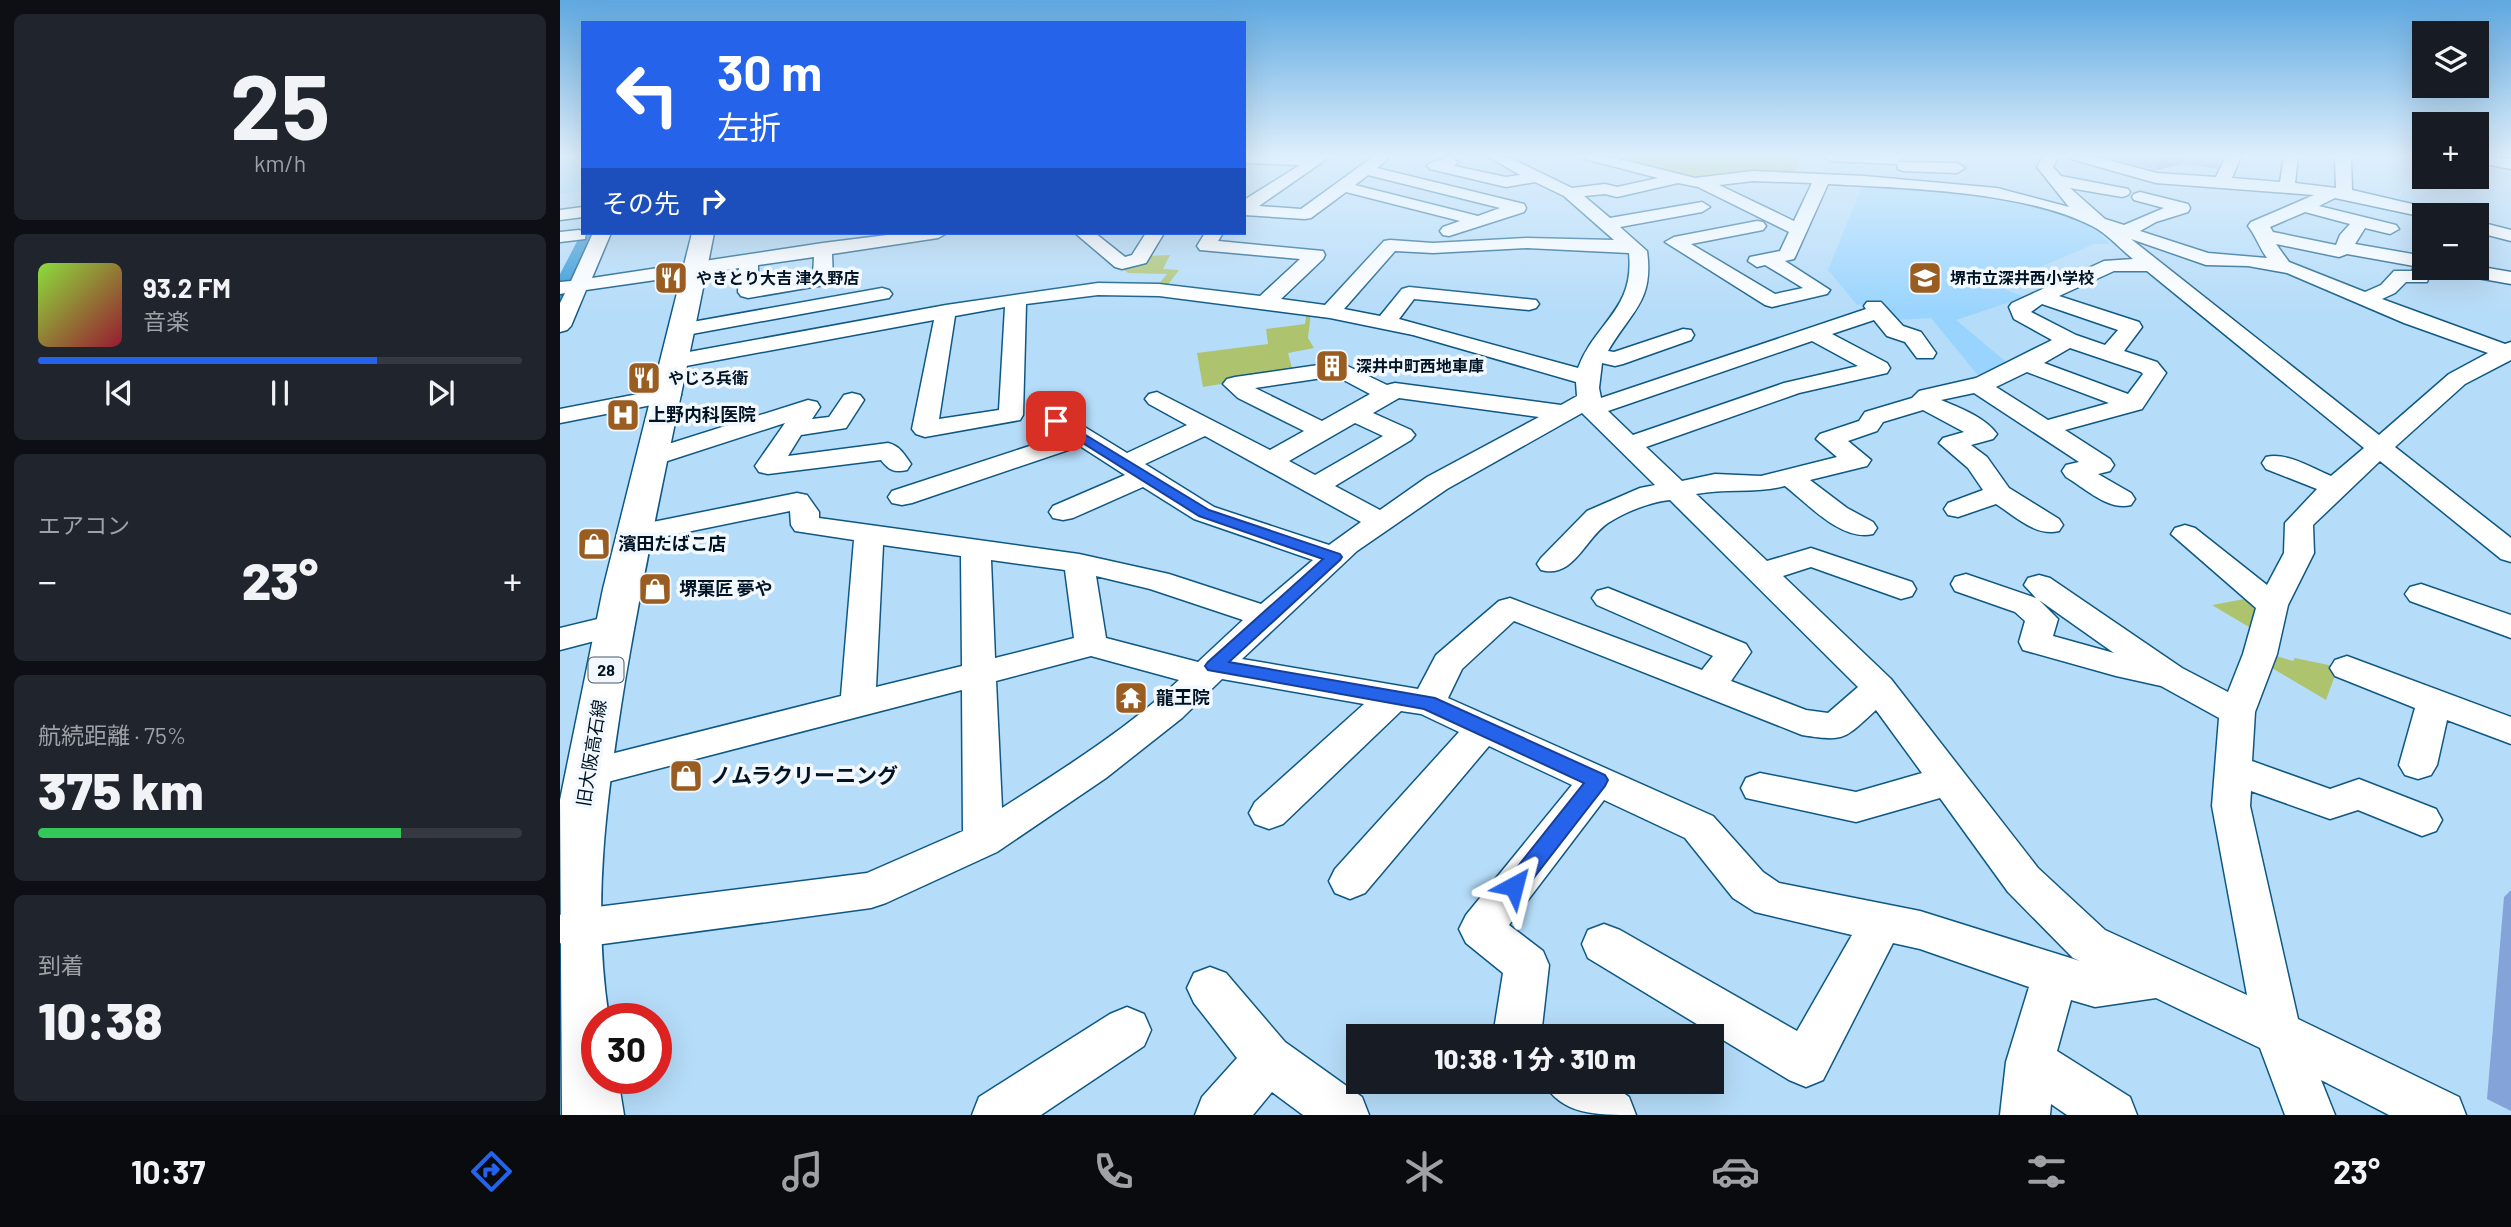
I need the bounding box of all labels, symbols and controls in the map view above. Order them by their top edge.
map controls [2412,21,2489,280]
button: layers [2412,21,2489,98]
text: 30 m [717,42,822,101]
text: 25 [230,49,330,158]
icon: left [602,49,693,140]
text: 左折 [717,107,781,145]
button: + [2412,112,2489,189]
text: km/h [254,149,306,177]
icon: right [694,182,732,220]
text: その先 [602,187,680,218]
button: − [2412,203,2489,280]
restaurant icon: やきとり大吉 津久野店 [652,259,690,297]
school or university icon: 堺市立深井西小学校 [1906,259,1944,297]
place label: やきとり大吉 津久野店 [696,268,859,287]
place label: 堺市立深井西小学校 [1950,268,2094,287]
text: 93.2 FM [143,272,231,303]
text: 音楽 [143,307,189,335]
building icon: 深井中町西地車庫 [1313,347,1351,385]
place label: 深井中町西地車庫 [1356,356,1484,375]
restaurant icon: やじろ兵衛 [625,359,663,397]
place label: やじろ兵衛 [668,368,748,387]
icon: previous [100,374,138,412]
icon: pause [261,374,299,412]
icon: next [422,374,460,412]
pin [1026,391,1086,451]
hospital icon: 上野内科医院 [604,396,642,434]
icon: arrive [1037,402,1075,440]
place label: 上野内科医院 [648,403,756,425]
text: エアコン [38,511,130,539]
shop icon: 濱田たばこ店 [575,525,613,563]
place label: 濱田たばこ店 [618,532,726,554]
text: 23° [242,548,318,610]
text: − [38,557,57,603]
text: + [503,557,522,603]
shop icon: 堺菓匠 夢や [636,570,674,608]
place label: 堺菓匠 夢や [679,577,773,599]
road number: 28 [588,657,624,682]
temple icon: 龍王院 [1112,679,1150,717]
place label: 龍王院 [1156,686,1210,708]
street label: 旧大阪高石線 [572,698,610,808]
text: 航続距離 · 75% [38,721,186,749]
shop icon: ノムラクリーニング [667,757,705,795]
text: 375 km [38,758,204,820]
place label: ノムラクリーニング [710,762,898,787]
position arrow [1477,849,1551,923]
text: 到着 [38,951,84,979]
text: 10:38 [38,988,163,1050]
speed limit sign: 30 [581,1003,672,1094]
text: 10:38 · 1 分 · 310 m [1434,1043,1636,1074]
icon: directions [467,1147,516,1196]
icon: music [778,1147,827,1196]
icon: phone [1089,1147,1138,1196]
icon: climate [1400,1147,1449,1196]
icon: car [1711,1147,1760,1196]
icon: filters [2022,1147,2071,1196]
text: 10:37 [131,1152,205,1190]
text: 23° [2333,1152,2380,1190]

